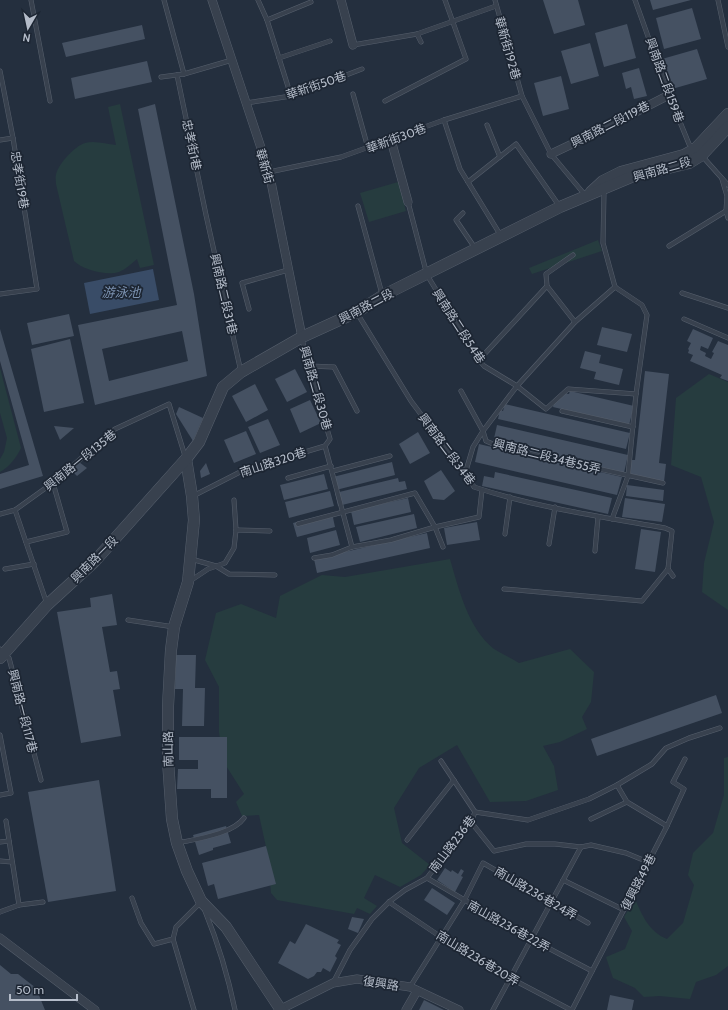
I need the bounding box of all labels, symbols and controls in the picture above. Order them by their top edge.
north arrow [8,8,48,48]
street label: 華新街192巷 [492,15,524,81]
text: N [21,30,31,45]
street label: 興南路二段159巷 [643,36,687,124]
street label: 華新街50巷 [284,68,348,102]
street label: 興南路二段119巷 [568,98,652,150]
street label: 忠孝街1巷 [179,118,205,172]
street label: 華新街30巷 [364,120,428,156]
street label: 華新街 [253,147,277,185]
street label: 忠孝街19巷 [8,150,32,210]
street label: 興南路二段 [631,154,693,184]
street label: 興南路二段31巷 [207,252,241,336]
water label: 游泳池 [101,284,142,300]
street label: 興南路二段 [336,285,396,327]
street label: 興南路二段54巷 [429,286,489,366]
street label: 興南路二段30巷 [297,344,335,432]
street label: 興南路二段34巷 [415,410,479,488]
street label: 興南路一段135巷 [41,426,119,494]
street label: 興南路二段34巷55弄 [492,435,602,477]
street label: 南山路320巷 [238,444,308,480]
street label: 興南路一段 [67,532,121,586]
street label: 興南路一段117巷 [5,668,41,754]
street label: 南山路 [160,731,176,767]
street label: 南山路236巷 [426,812,478,876]
street label: 復興路49巷 [617,851,659,913]
street label: 南山路236巷24弄 [492,863,580,923]
street label: 南山路236巷22弄 [465,897,553,955]
street label: 南山路236巷20弄 [434,927,522,989]
street label: 復興路 [362,973,400,993]
scale bar [10,976,77,1002]
text: 50 m [16,982,44,997]

